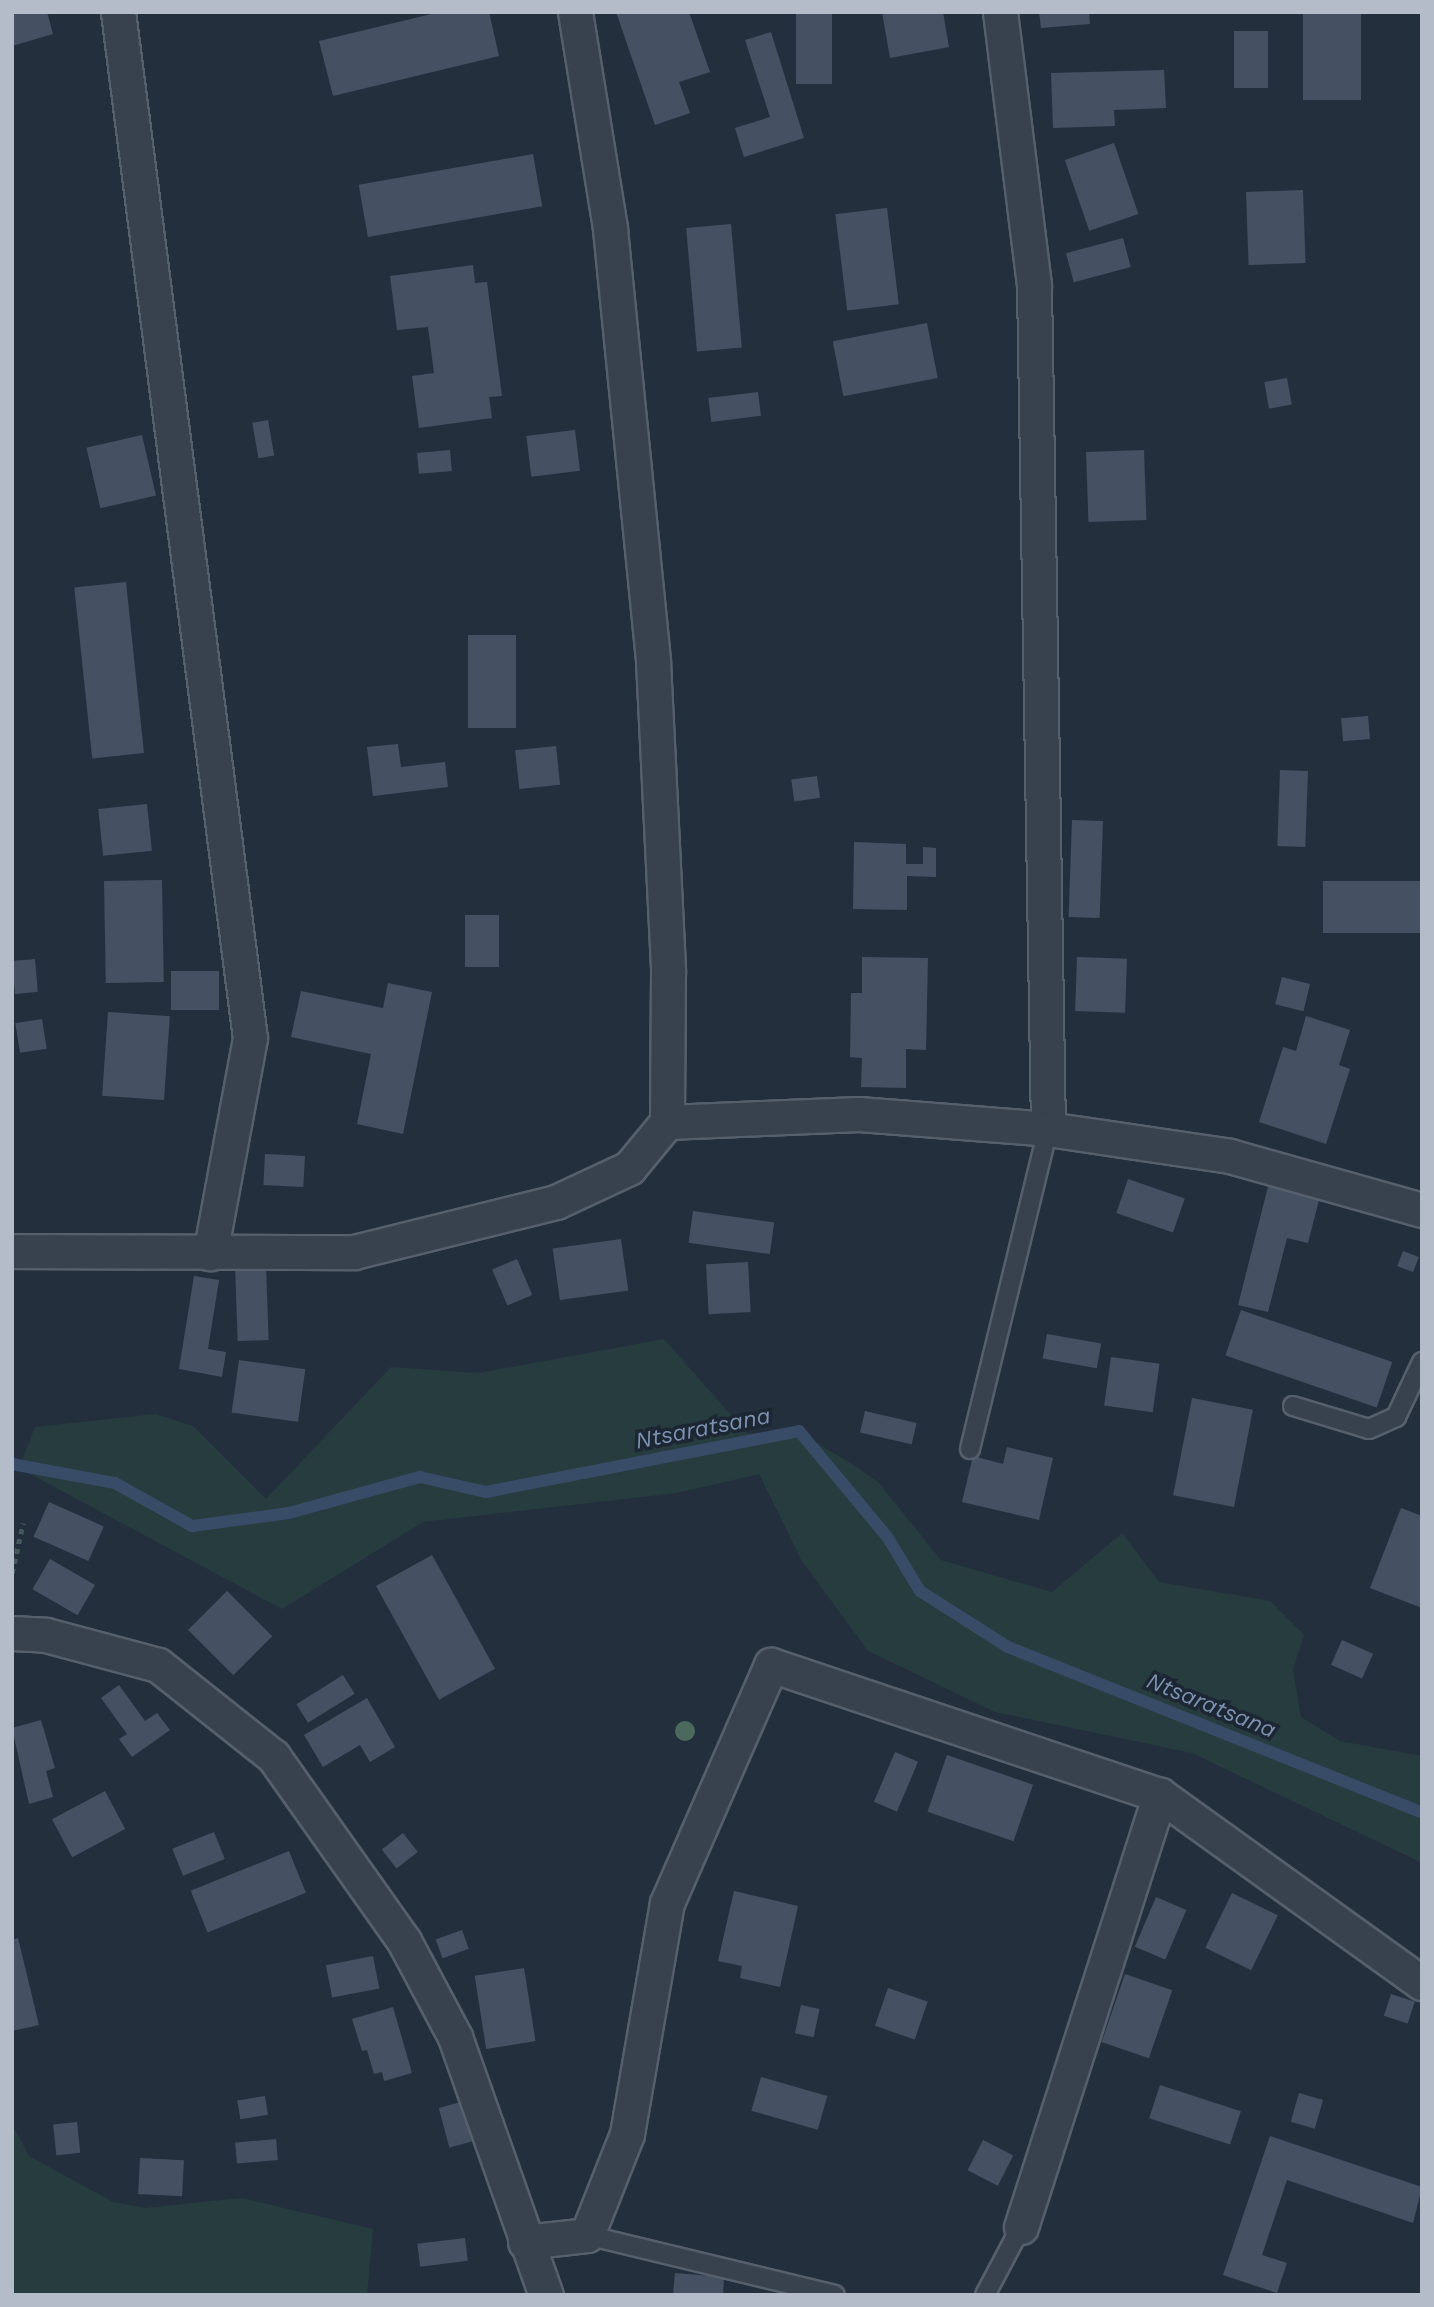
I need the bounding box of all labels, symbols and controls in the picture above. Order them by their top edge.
water label: Ntsaratsana [633,1402,773,1456]
water label: Ntsaratsana [1142,1668,1280,1744]

